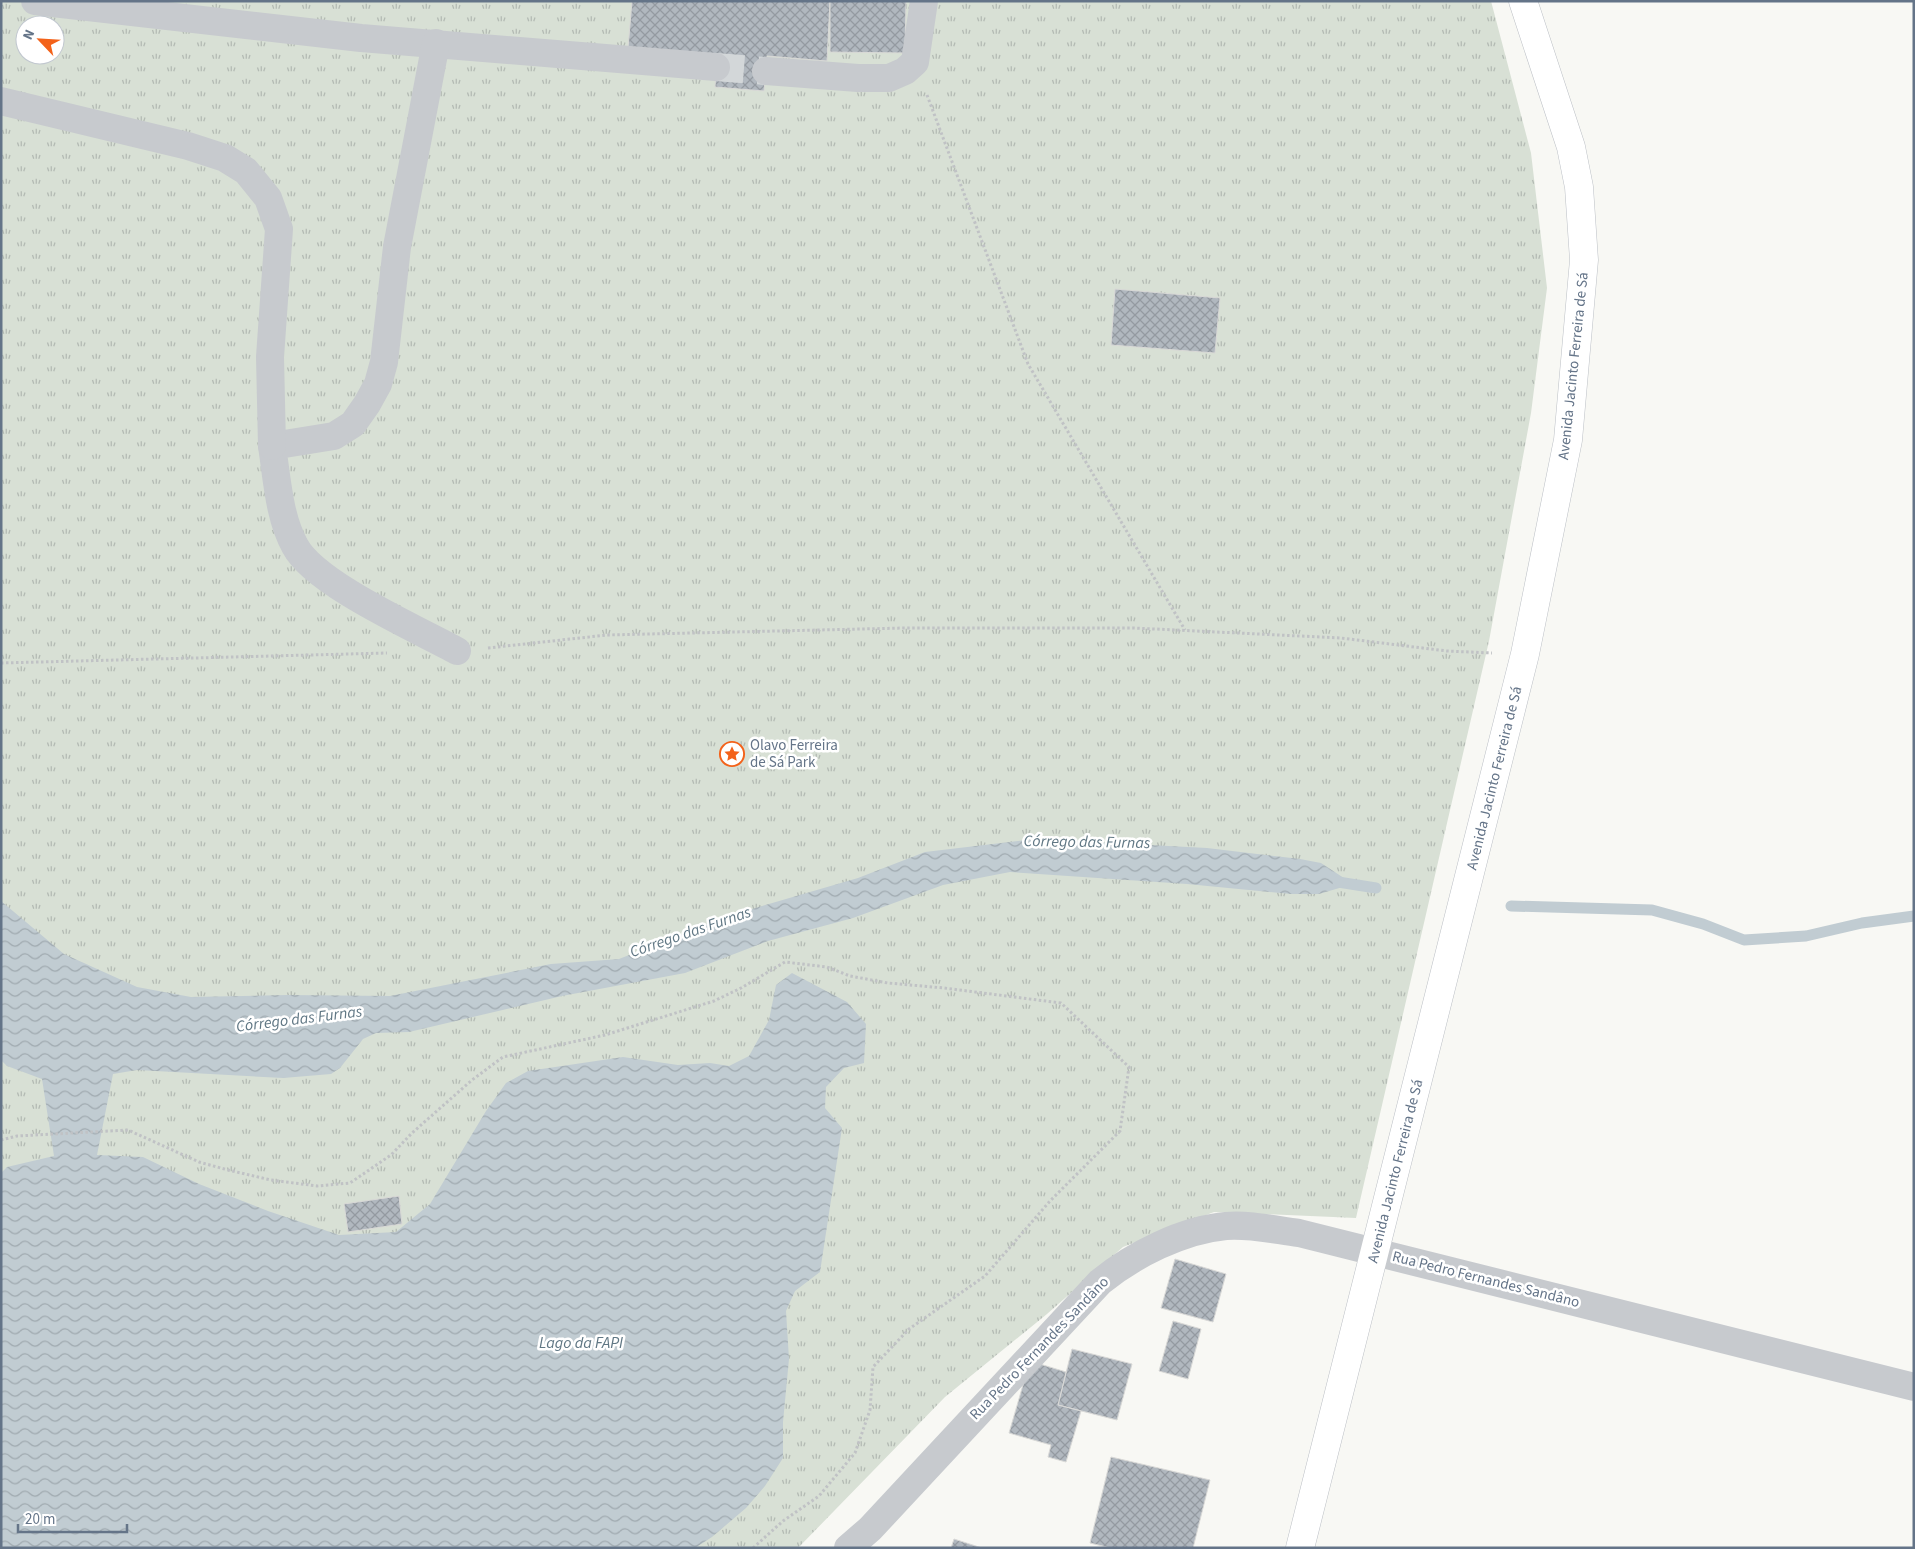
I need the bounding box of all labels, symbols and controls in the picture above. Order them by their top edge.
north arrow [15,15,65,65]
text: N [18,26,40,43]
street label: Avenida Jacinto Ferreira de Sá [1553,271,1594,461]
street label: Avenida Jacinto Ferreira de Sá [1461,684,1527,872]
place label: Olavo Ferreira de Sá Park [750,735,838,773]
place icon: Olavo Ferreira de Sá Park [719,741,745,767]
water label: Córrego das Furnas [1023,830,1151,854]
water label: Córrego das Furnas [627,901,754,963]
water label: Córrego das Furnas [235,1000,364,1038]
street label: Avenida Jacinto Ferreira de Sá [1362,1077,1428,1265]
street label: Rua Pedro Fernandes Sandâno [1390,1246,1582,1313]
street label: Rua Pedro Fernandes Sandâno [965,1272,1114,1425]
water label: Lago da FAPI [539,1332,623,1354]
scale bar [18,1502,126,1534]
text: 20 m [25,1509,55,1530]

